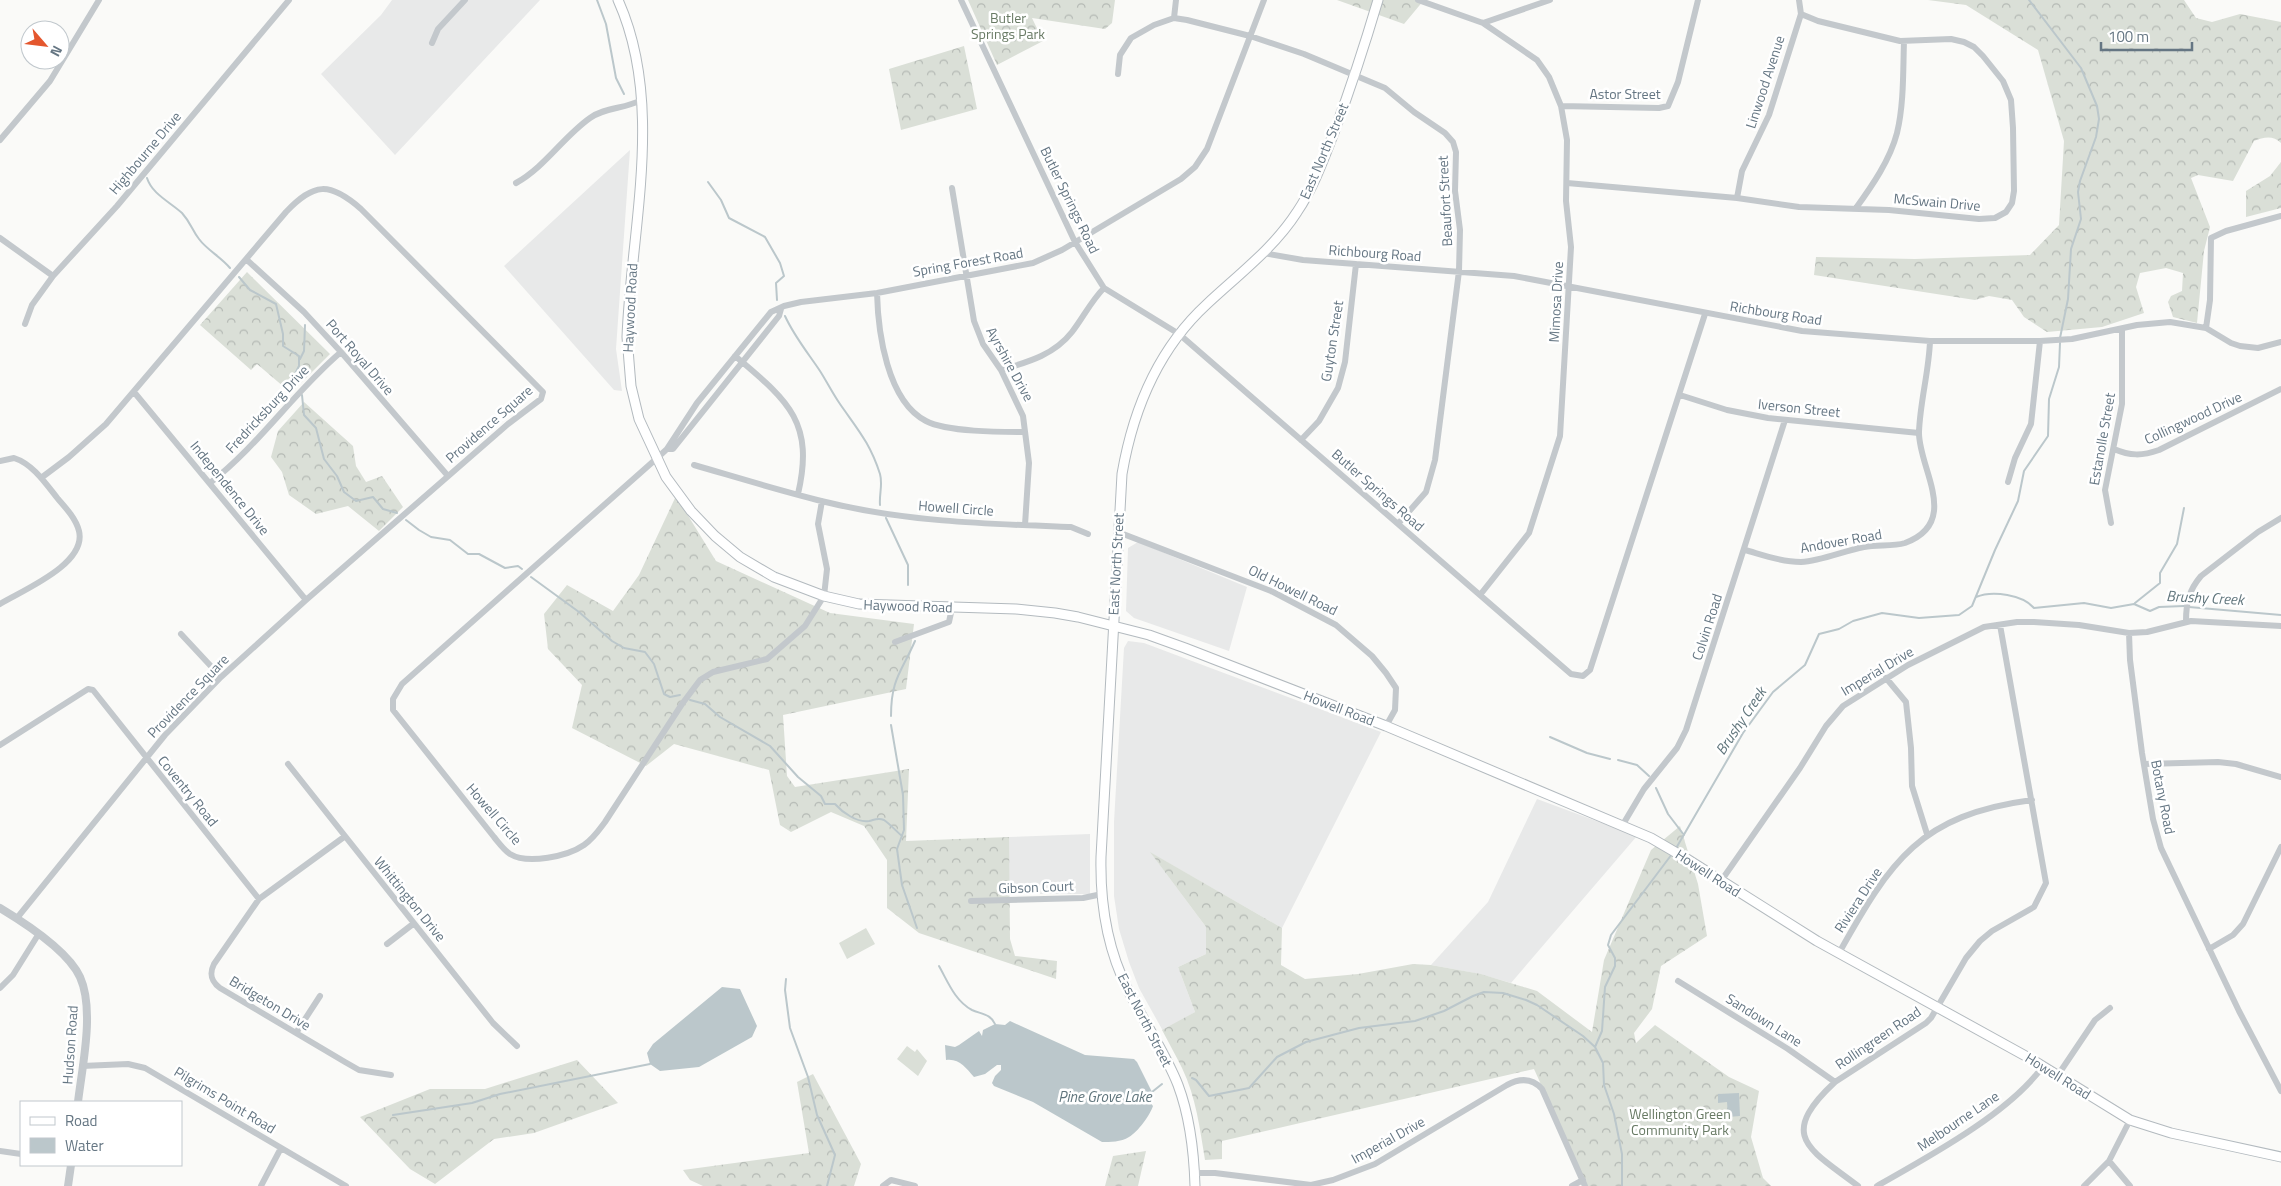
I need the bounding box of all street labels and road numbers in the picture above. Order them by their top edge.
street label: Linwood Avenue [1740,33,1789,131]
street label: Astor Street [1589,83,1661,104]
street label: East North Street [1294,99,1353,202]
street label: Highbourne Drive [104,107,186,199]
street label: Butler Springs Road [1035,143,1105,257]
street label: Beaufort Street [1432,155,1457,247]
street label: McSwain Drive [1893,187,1981,216]
street label: Richbourg Road [1328,239,1422,266]
street label: Spring Forest Road [911,241,1025,282]
street label: Mimosa Drive [1543,261,1568,343]
street label: Haywood Road [617,263,642,353]
street label: Richbourg Road [1729,295,1824,330]
street label: Guyton Street [1315,299,1348,383]
street label: Port Royal Drive [321,314,399,399]
street label: Ayrshire Drive [981,323,1040,405]
street label: Fredricksburg Drive [220,360,313,457]
street label: Providence Square [440,380,537,467]
street label: Collingwood Drive [2140,386,2245,449]
street label: Estanolle Street [2083,391,2120,487]
street label: Iverson Street [1757,393,1841,422]
street label: Independence Drive [186,436,275,539]
street label: Butler Springs Road [1327,443,1429,536]
street label: Howell Circle [918,494,995,521]
street label: East North Street [1102,512,1129,616]
street label: Andover Road [1798,523,1883,558]
street label: Old Howell Road [1245,559,1342,620]
street label: Colvin Road [1686,591,1727,663]
street label: Haywood Road [863,593,953,618]
street label: Imperial Drive [1836,641,1917,701]
street label: Providence Square [142,649,233,742]
street label: Howell Road [1301,684,1378,731]
street label: Coventry Road [153,751,224,831]
street label: Botany Road [2146,758,2181,836]
street label: Howell Circle [462,778,527,849]
street label: Howell Road [1671,844,1745,902]
street label: Whittington Drive [369,852,451,946]
street label: Riviera Drive [1829,863,1887,937]
street label: Gibson Court [998,875,1074,898]
street label: East North Street [1113,969,1178,1070]
street label: Bridgeton Drive [226,970,315,1035]
street label: Sandown Lane [1722,988,1806,1051]
street label: Rollingreen Road [1830,1001,1925,1074]
street label: Hudson Road [56,1005,83,1085]
street label: Howell Road [2021,1047,2095,1104]
street label: Pilgrims Point Road [170,1061,280,1138]
street label: Melbourne Lane [1912,1085,2003,1156]
street label: Imperial Drive [1347,1111,1428,1168]

